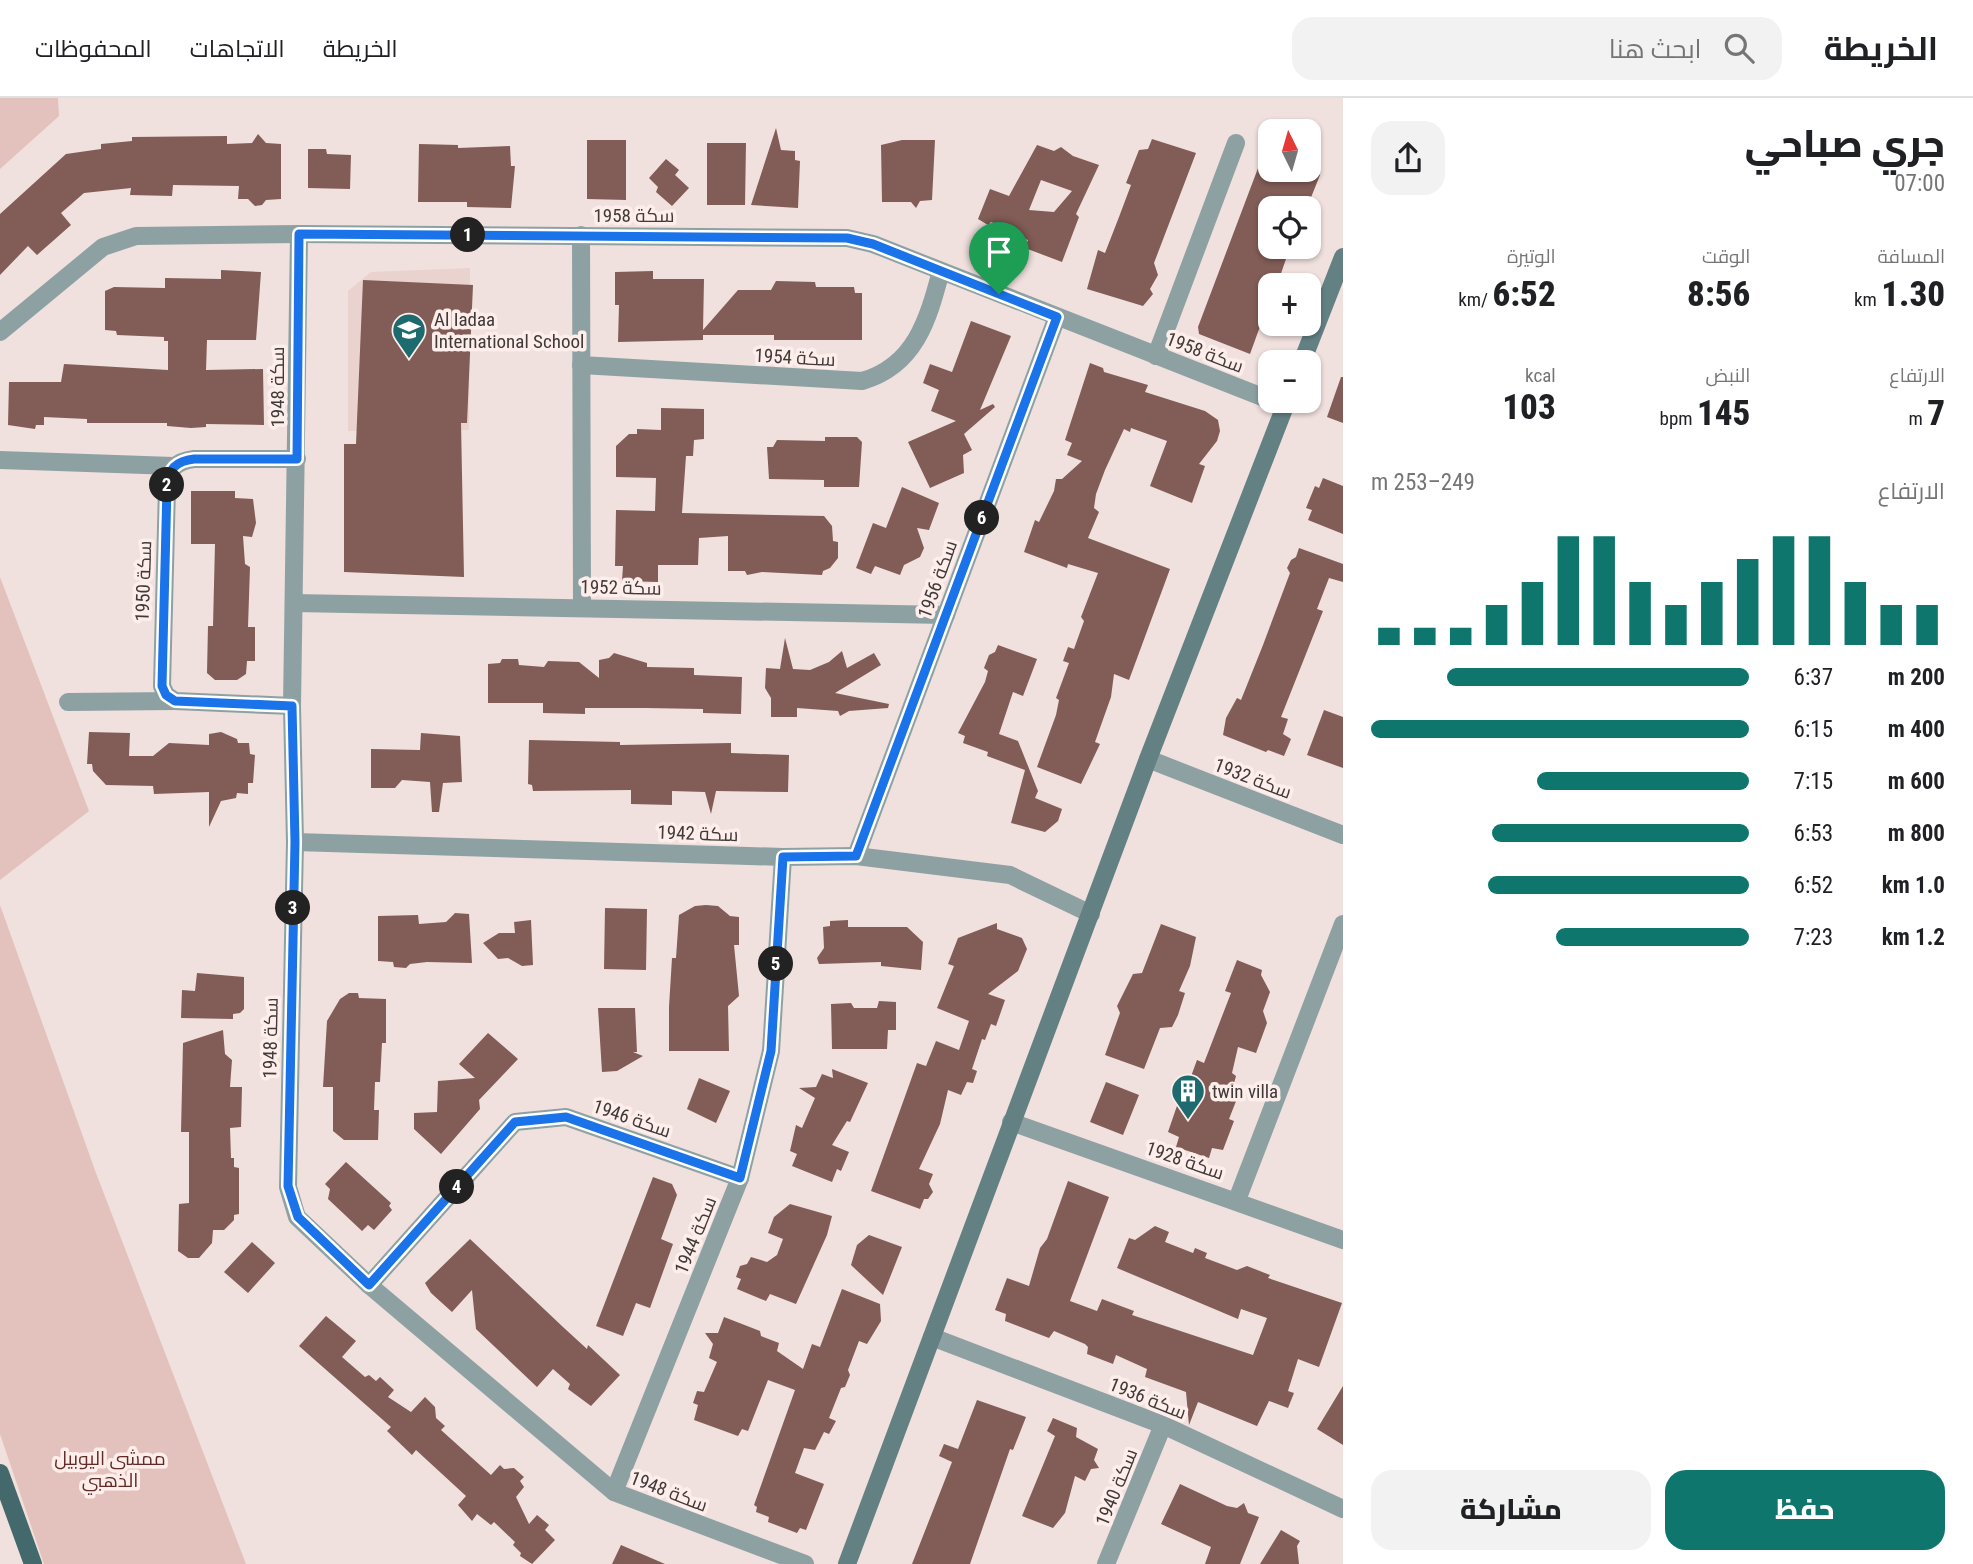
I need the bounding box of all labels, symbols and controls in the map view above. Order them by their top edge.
search box [1292,17,1782,80]
icon: search [1720,29,1758,67]
text: الخريطة [1824,29,1938,68]
text: ابحث هنا [1609,34,1702,64]
text: المحفوظات [35,35,152,63]
text: الاتجاهات [190,35,285,63]
text: الخريطة [323,35,398,63]
north arrow [1258,119,1321,182]
map controls [1258,119,1321,413]
button: share [1371,121,1445,195]
text: جري صباحي [1745,122,1945,166]
text: 07:00 [1894,170,1945,197]
button: locate [1258,196,1321,259]
street label: سكة 1958 [593,204,675,227]
pin: 1 [450,218,486,252]
pin [969,222,1029,294]
text: 1 [463,223,472,246]
icon: arrive [980,233,1018,271]
text: الوتيرة [1507,245,1556,268]
text: الوقت [1702,245,1750,268]
text: المسافة [1877,245,1945,268]
button: + [1258,273,1321,336]
text: 6:52 [1492,274,1556,315]
text: 8:56 [1687,274,1750,315]
text: 1.30 [1881,274,1945,315]
text: /km [1458,288,1492,311]
text: km [1854,288,1881,311]
place label: Al Iadaa International School [434,308,584,353]
school or university icon: Al Iadaa International School [390,311,428,360]
street label: سكة 1958 [1163,327,1247,378]
street label: سكة 1954 [754,344,836,371]
street label: سكة 1948 [266,346,289,428]
button: − [1258,350,1321,413]
text: kcal [1525,364,1556,387]
text: النبض [1706,364,1750,387]
text: الارتفاع [1889,364,1945,387]
text: 103 [1502,387,1556,428]
text: 145 [1697,393,1750,434]
text: 7 [1927,393,1945,434]
text: bpm [1660,407,1697,430]
text: m [1909,407,1927,430]
pin: 2 [150,468,184,502]
text: 249–253 m [1371,469,1475,496]
text: 2 [162,473,171,496]
text: الارتفاع [1878,478,1945,505]
pin: 6 [964,500,1000,536]
text: 6 [977,506,986,529]
street label: سكة 1956 [913,537,962,621]
street label: سكة 1950 [131,540,156,622]
street label: سكة 1952 [580,575,662,600]
text: 6:37 [1794,664,1833,691]
text: 200 m [1888,664,1945,691]
text: 6:15 [1794,716,1833,743]
text: 400 m [1888,716,1945,743]
street label: سكة 1932 [1211,753,1295,804]
text: 7:15 [1794,768,1833,795]
text: 600 m [1888,768,1945,795]
text: 6:53 [1794,820,1833,847]
text: 800 m [1888,820,1945,847]
street label: سكة 1942 [657,821,739,846]
text: 6:52 [1794,872,1833,899]
text: 1.0 km [1882,872,1945,899]
pin: 3 [276,890,310,926]
text: 3 [288,896,297,919]
text: 7:23 [1794,924,1833,951]
text: 1.2 km [1882,924,1945,951]
pin: 5 [758,946,794,982]
text: 5 [771,952,780,975]
street label: سكة 1948 [258,997,283,1079]
building icon: twin villa [1169,1072,1207,1121]
place label: twin villa [1212,1080,1278,1103]
street label: سكة 1946 [590,1094,674,1143]
street label: سكة 1928 [1143,1136,1227,1185]
pin: 4 [440,1170,475,1204]
text: 4 [452,1175,461,1198]
street label: سكة 1944 [670,1193,721,1277]
street label: سكة 1936 [1106,1373,1190,1424]
street label: سكة 1940 [1091,1445,1142,1529]
park label: ممشى اليوبيل الذهبي [54,1447,166,1495]
street label: سكة 1948 [627,1466,711,1517]
button: مشاركة [1371,1470,1651,1550]
button: حفظ [1665,1470,1945,1550]

